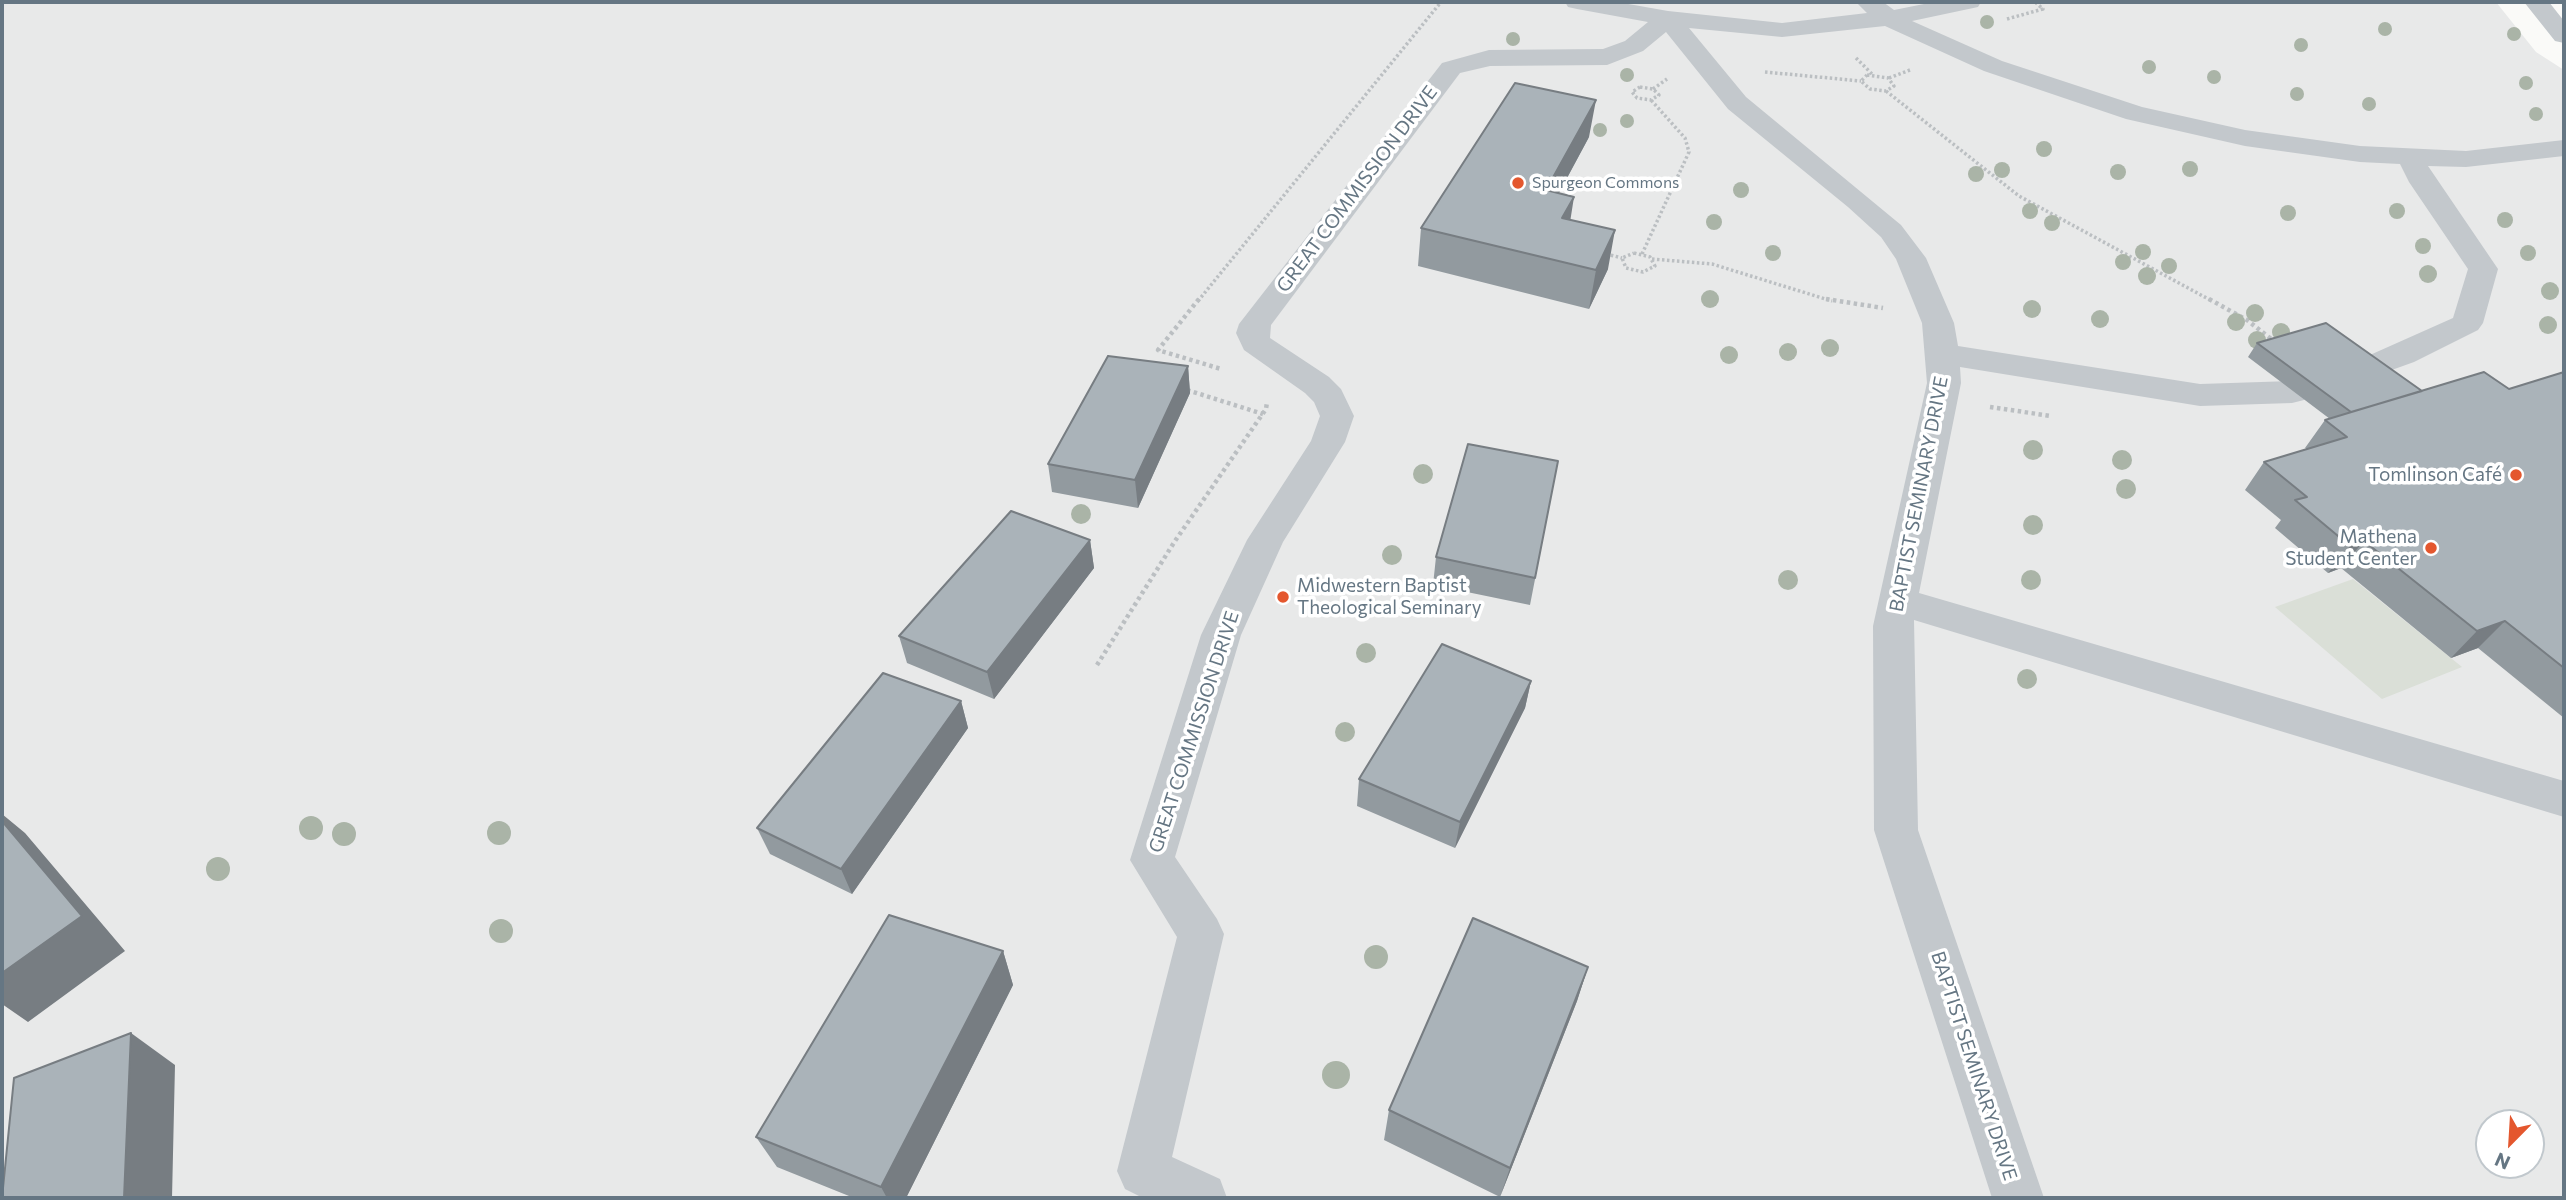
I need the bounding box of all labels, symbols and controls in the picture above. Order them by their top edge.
street label: GREAT COMMISSION DRIVE [1272,81,1442,297]
place label: Spurgeon Commons [1532,173,1679,193]
marker: Spurgeon Commons [1510,175,1526,191]
street label: BAPTIST SEMINARY DRIVE [1885,374,1953,614]
place label: Tomlinson Café [2368,464,2502,486]
marker: Tomlinson Café [2508,467,2524,483]
place label: Mathena Student Center [2285,526,2417,570]
marker: Mathena Student Center [2423,540,2439,556]
place label: Midwestern Baptist Theological Seminary [1297,575,1481,619]
marker: Midwestern Baptist Theological Seminary [1275,589,1291,605]
street label: GREAT COMMISSION DRIVE [1144,608,1244,856]
street label: BAPTIST SEMINARY DRIVE [1926,949,2022,1183]
north arrow [2475,1109,2545,1179]
text: N [2491,1148,2513,1175]

